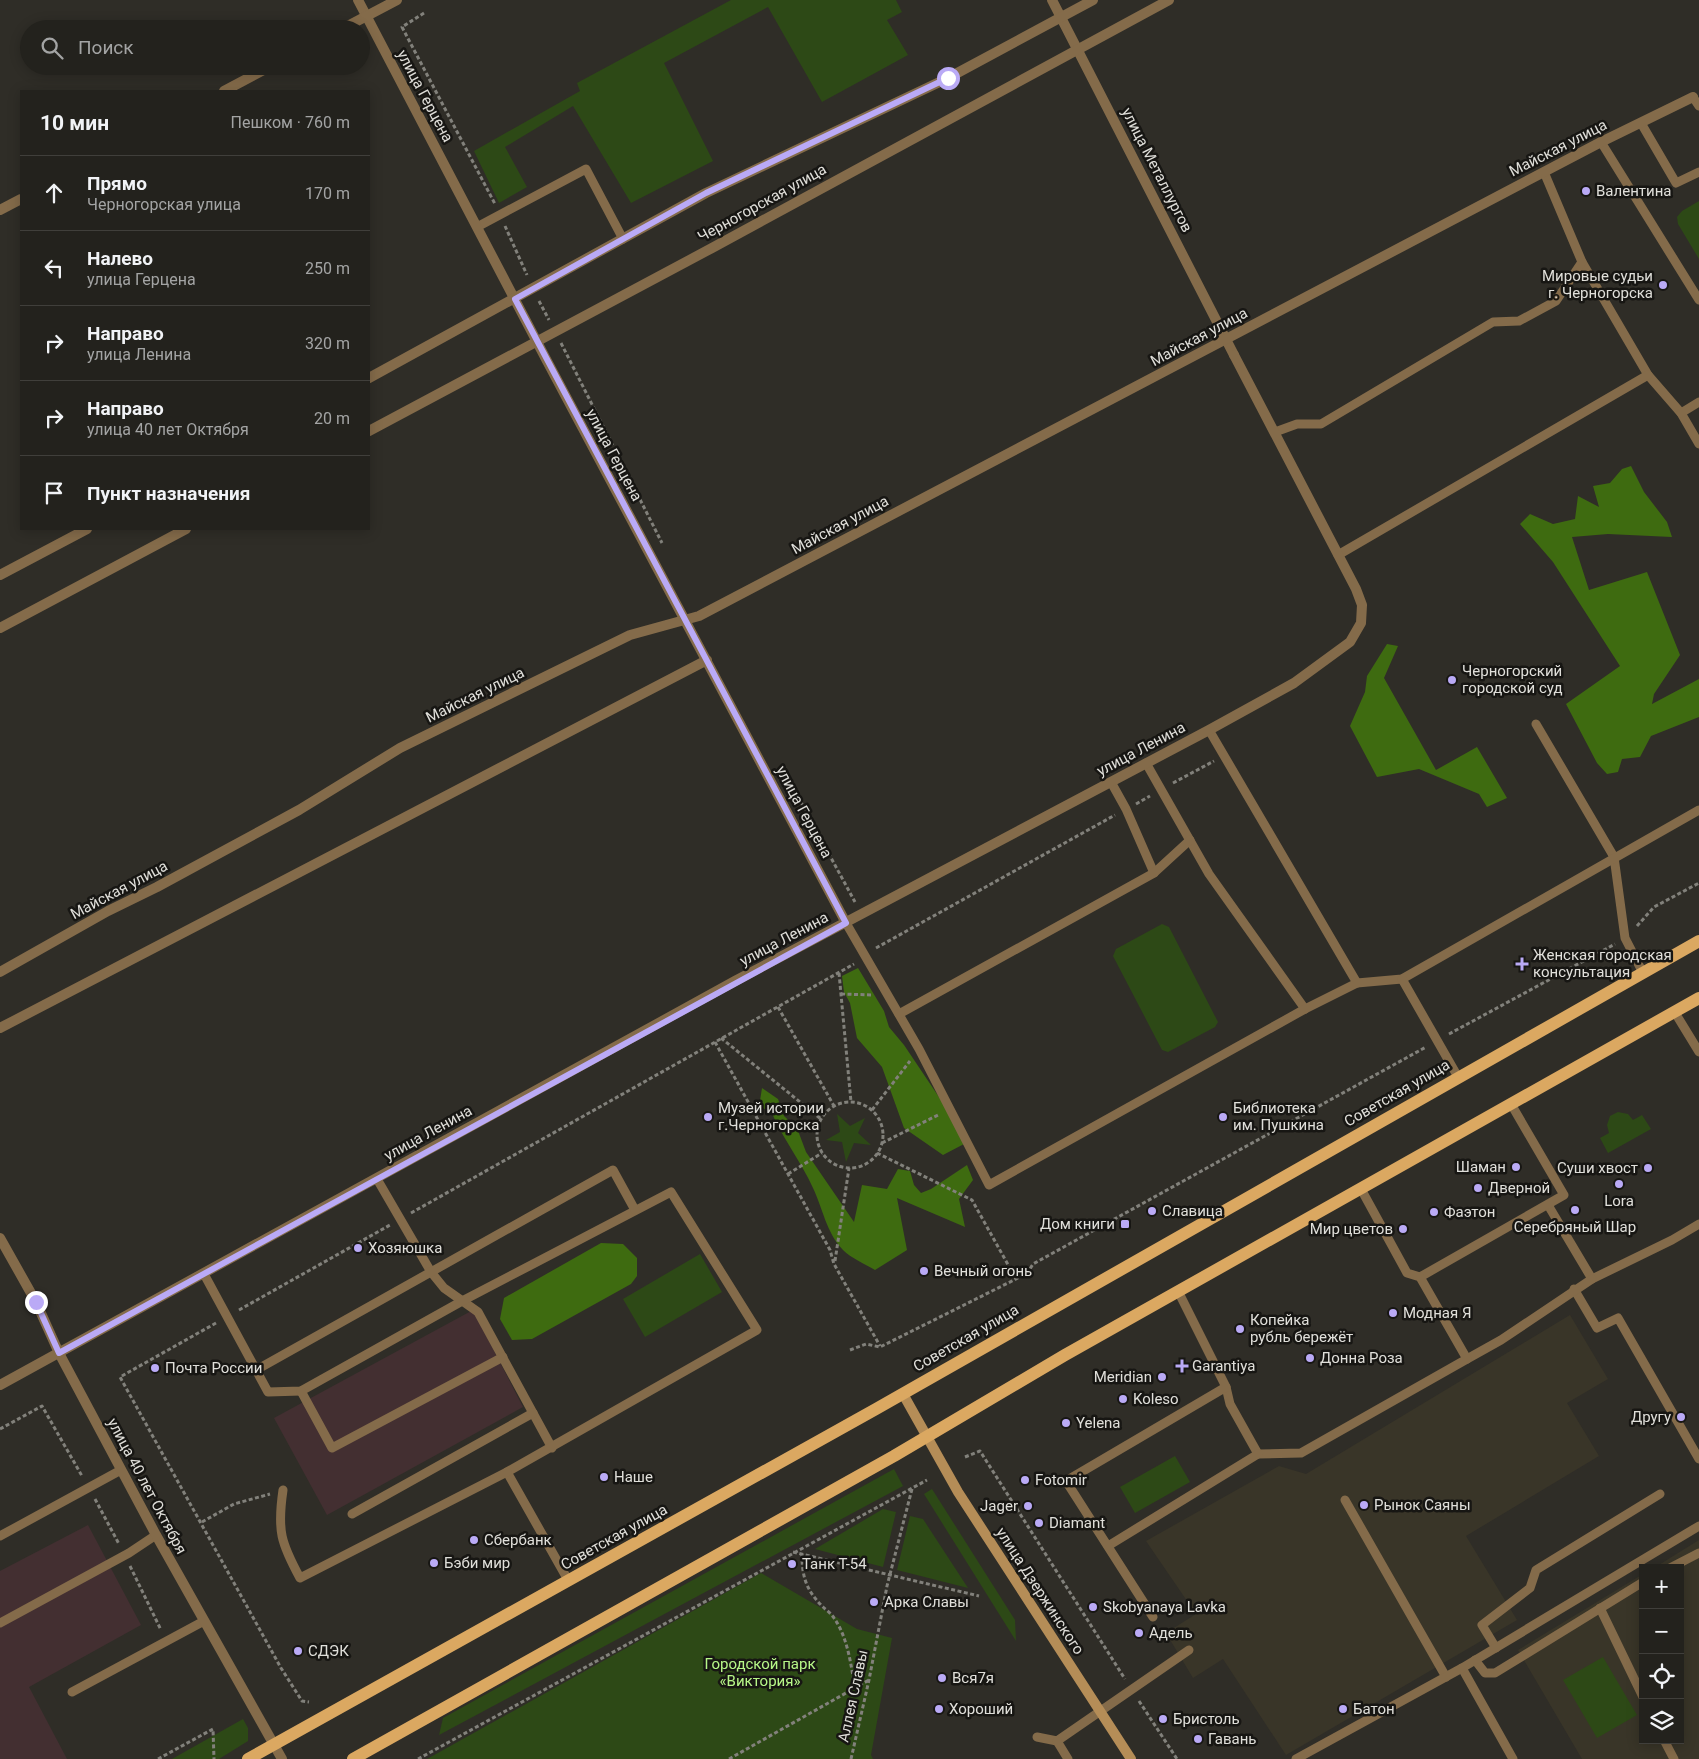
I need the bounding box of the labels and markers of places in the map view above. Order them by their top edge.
place label: Валентина [1596,182,1671,200]
marker: Валентина [1580,185,1592,197]
place label: Мировые судьи г. Черногорска [1542,267,1653,302]
marker: Мировые судьи г. Черногорска [1657,279,1669,291]
place label: Черногорский городской суд [1462,662,1563,697]
marker: Черногорский городской суд [1446,674,1458,686]
place label: Женская городская консультация [1533,946,1672,981]
marker: Женская городская консультация [1515,957,1529,971]
place label: Музей истории г.Черногорска [718,1099,824,1134]
place label: Библиотека им. Пушкина [1233,1099,1324,1134]
marker: Музей истории г.Черногорска [702,1111,714,1123]
marker: Библиотека им. Пушкина [1217,1111,1229,1123]
place label: Шаман [1456,1158,1506,1176]
place label: Суши хвост [1557,1159,1638,1177]
marker: Шаман [1510,1161,1522,1173]
marker: Суши хвост [1642,1162,1654,1174]
marker: Lora [1613,1178,1625,1190]
place label: Дверной [1488,1179,1550,1197]
marker: Дверной [1472,1182,1484,1194]
place label: Lora [1604,1192,1634,1210]
place label: Славица [1162,1202,1223,1220]
place label: Фаэтон [1444,1203,1495,1221]
marker: Серебряный Шар [1569,1204,1581,1216]
marker: Славица [1146,1205,1158,1217]
marker: Фаэтон [1428,1206,1440,1218]
place label: Дом книги [1040,1215,1115,1233]
marker: Дом книги [1119,1218,1131,1230]
place label: Серебряный Шар [1514,1218,1636,1236]
place label: Мир цветов [1310,1220,1393,1238]
marker: Мир цветов [1397,1223,1409,1235]
place label: Хозяюшка [368,1239,442,1257]
marker: Хозяюшка [352,1242,364,1254]
place label: Вечный огонь [934,1262,1032,1280]
marker: Вечный огонь [918,1265,930,1277]
place label: Модная Я [1403,1304,1472,1322]
marker: Модная Я [1387,1307,1399,1319]
place label: Копейка рубль бережёт [1250,1311,1353,1346]
marker: Копейка рубль бережёт [1234,1323,1246,1335]
place label: Донна Роза [1320,1349,1403,1367]
marker: Донна Роза [1304,1352,1316,1364]
place label: Garantiya [1192,1357,1255,1375]
place label: Почта России [165,1359,262,1377]
marker: Garantiya [1176,1360,1188,1372]
marker: Почта России [149,1362,161,1374]
place label: Meridian [1094,1368,1152,1386]
marker: Meridian [1156,1371,1168,1383]
place label: Koleso [1133,1390,1179,1408]
marker: Koleso [1117,1393,1129,1405]
place label: Другу [1631,1408,1671,1426]
marker: Другу [1675,1411,1687,1423]
place label: Yelena [1076,1414,1121,1432]
marker: Yelena [1060,1417,1072,1429]
place label: Наше [614,1468,653,1486]
marker: Наше [598,1471,610,1483]
place label: Fotomir [1035,1471,1087,1489]
marker: Fotomir [1019,1474,1031,1486]
place label: Рынок Саяны [1374,1496,1471,1514]
place label: Jager [980,1497,1018,1515]
marker: Рынок Саяны [1358,1499,1370,1511]
marker: Jager [1022,1500,1034,1512]
place label: Diamant [1049,1514,1105,1532]
marker: Diamant [1033,1517,1045,1529]
place label: Сбербанк [484,1531,552,1549]
marker: Сбербанк [468,1534,480,1546]
place label: Бэби мир [444,1554,510,1572]
place label: Танк Т-54 [802,1555,867,1573]
marker: Бэби мир [428,1557,440,1569]
marker: Танк Т-54 [786,1558,798,1570]
place label: Арка Славы [884,1593,969,1611]
marker: Арка Славы [868,1596,880,1608]
place label: Skobyanaya Lavka [1103,1598,1226,1616]
marker: Skobyanaya Lavka [1087,1601,1099,1613]
place label: Адель [1149,1624,1193,1642]
marker: Адель [1133,1627,1145,1639]
place label: СДЭК [308,1642,349,1660]
marker: СДЭК [292,1645,304,1657]
place label: Вся7я [952,1669,994,1687]
marker: Вся7я [936,1672,948,1684]
place label: Хороший [949,1700,1013,1718]
place label: Батон [1353,1700,1395,1718]
marker: Хороший [933,1703,945,1715]
marker: Батон [1337,1703,1349,1715]
place label: Бристоль [1173,1710,1240,1728]
marker: Бристоль [1157,1713,1169,1725]
place label: Гавань [1208,1730,1256,1748]
marker: Гавань [1192,1733,1204,1745]

